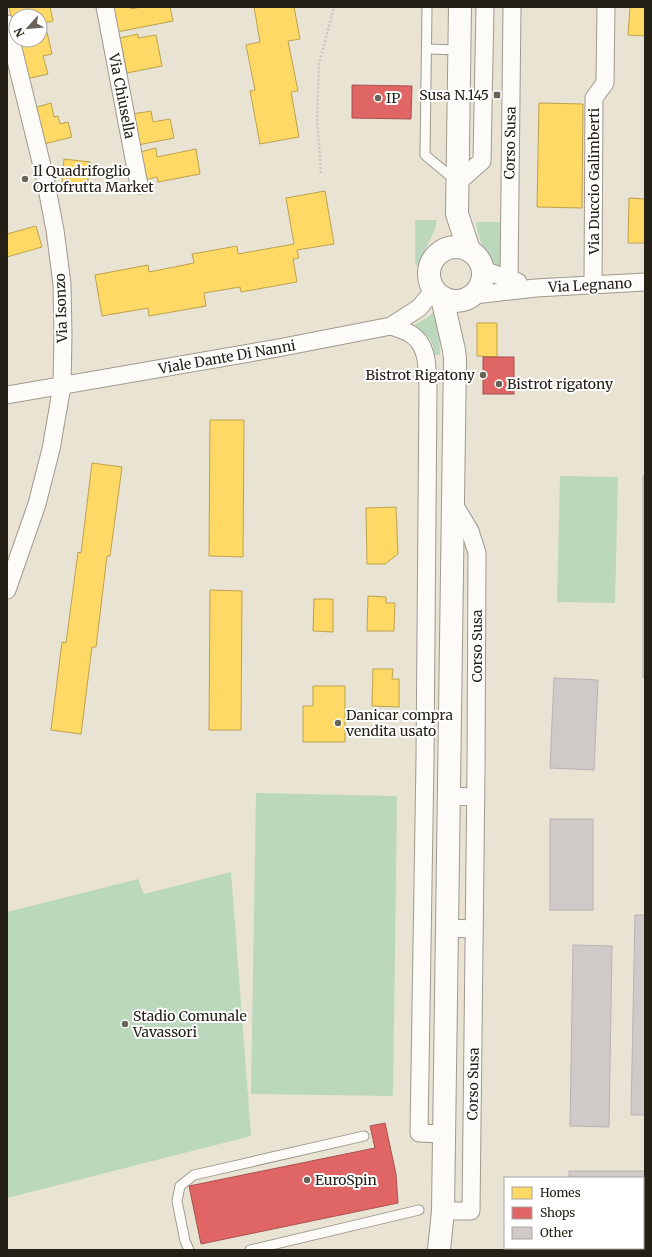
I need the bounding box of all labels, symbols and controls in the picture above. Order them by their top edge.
north arrow [8,8,48,48]
text: N [11,25,27,40]
street label: Via Chiusella [105,51,139,141]
place label: Susa N.145 [419,86,489,104]
place label: IP [386,89,400,107]
marker: Susa N.145 [492,90,502,100]
marker: IP [373,93,383,103]
street label: Corso Susa [500,106,520,180]
street label: Via Duccio Galimberti [585,107,603,255]
place label: Il Quadrifoglio Ortofrutta Market [33,162,154,196]
marker: Il Quadrifoglio Ortofrutta Market [20,174,30,184]
street label: Via Isonzo [51,273,71,344]
street label: Via Legnano [547,274,632,296]
street label: Viale Dante Di Nanni [156,336,297,378]
place label: Bistrot Rigatony [365,366,476,384]
marker: Bistrot Rigatony [478,370,488,380]
place label: Bistrot rigatony [507,375,614,393]
marker: Bistrot rigatony [494,379,504,389]
street label: Corso Susa [468,609,486,683]
place label: Danicar compra vendita usato [345,706,453,740]
marker: Danicar compra vendita usato [333,718,343,728]
place label: Stadio Comunale Vavassori [132,1007,247,1041]
marker: Stadio Comunale Vavassori [120,1019,130,1029]
street label: Corso Susa [463,1047,483,1121]
place label: EuroSpin [315,1171,377,1189]
marker: EuroSpin [302,1175,312,1185]
legend [504,1177,644,1249]
text: Homes [540,1185,581,1200]
text: Shops [540,1205,575,1220]
text: Other [540,1225,574,1240]

